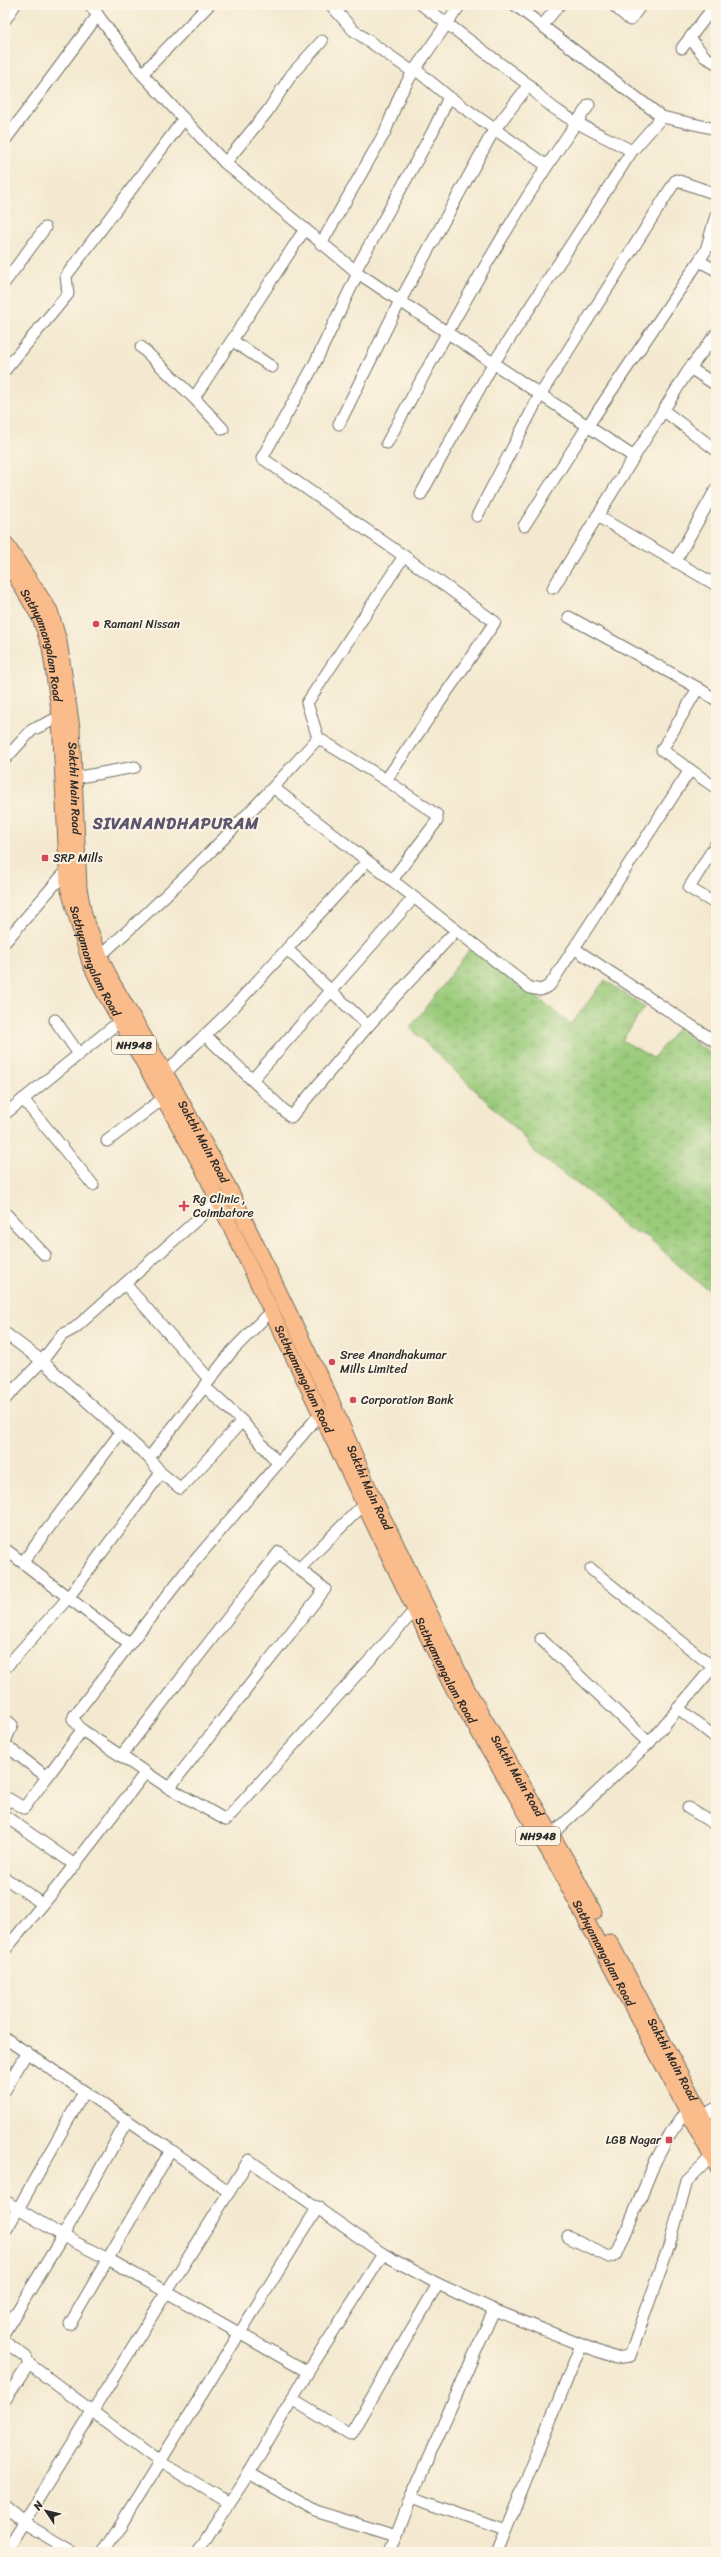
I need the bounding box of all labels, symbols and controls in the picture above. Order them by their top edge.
street label: Sathyamangalam Road [14,584,69,704]
place label: Ramani Nissan [104,613,181,635]
marker: Ramani Nissan [91,619,101,629]
street label: Sakthi Main Road [62,741,88,835]
district label: SIVANANDHAPURAM [92,809,259,838]
place label: SRP Mills [53,847,103,869]
marker: SRP Mills [40,853,50,863]
street label: Sathyamangalam Road [63,903,127,1021]
road number: NH948 [112,1036,156,1054]
street label: Sakthi Main Road [172,1096,236,1188]
place label: Rg Clinic , Coimbatore [193,1188,254,1224]
marker: Rg Clinic , Coimbatore [178,1200,190,1212]
street label: Sathyamangalam Road [268,1321,340,1438]
place label: Sree Anandhakumar Mills Limited [340,1344,447,1380]
marker: Sree Anandhakumar Mills Limited [327,1357,337,1367]
place label: Corporation Bank [361,1389,454,1411]
marker: Corporation Bank [348,1395,358,1405]
street label: Sakthi Main Road [340,1441,399,1535]
street label: Sathyamangalam Road [409,1613,483,1729]
street label: Sakthi Main Road [485,1730,550,1822]
road number: NH948 [516,1827,560,1845]
street label: Sathyamangalam Road [566,1895,641,2011]
street label: Sakthi Main Road [641,2013,704,2106]
place label: LGB Nagar [606,2129,662,2151]
marker: LGB Nagar [664,2135,674,2145]
north arrow [26,2491,66,2531]
text: N [28,2497,48,2515]

